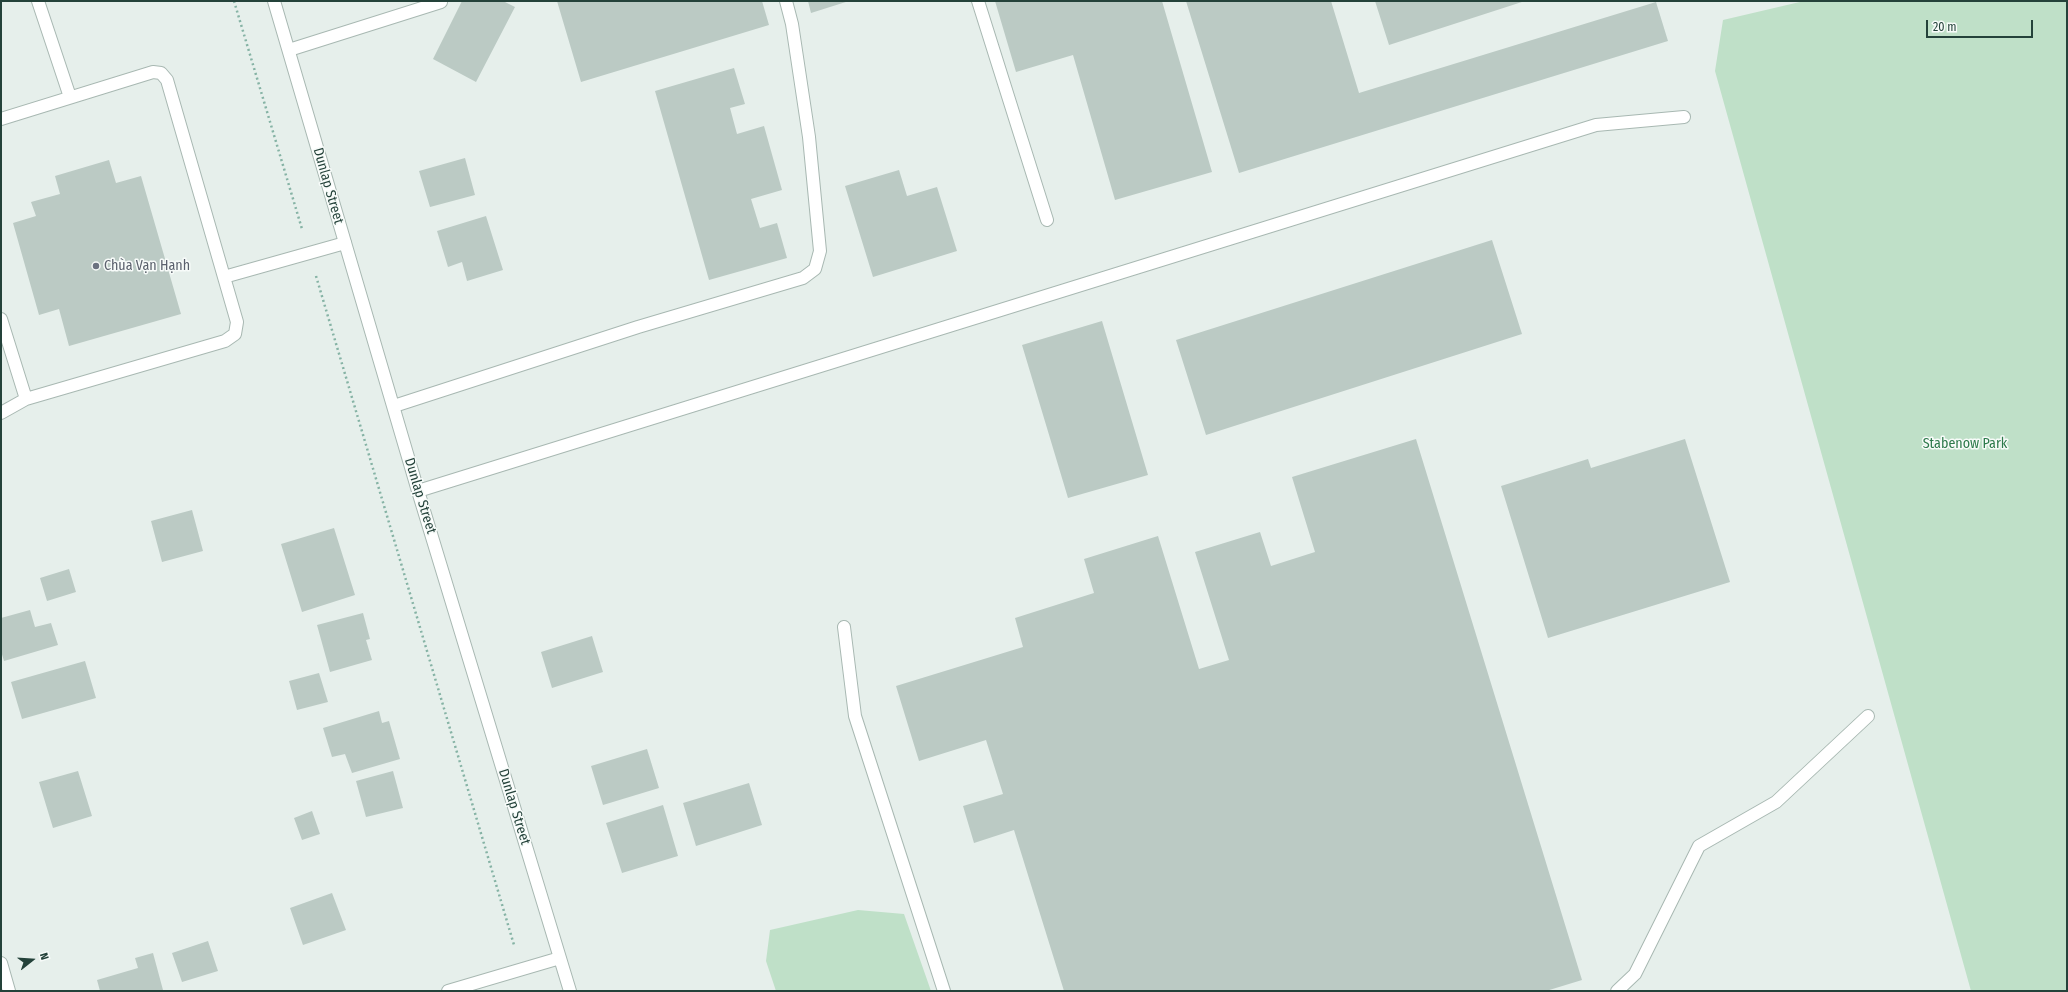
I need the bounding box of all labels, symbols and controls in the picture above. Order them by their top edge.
scale bar [1928,12,2035,38]
text: 20 m [1933,20,1957,34]
street label: Dunlap Street [309,146,347,226]
place label: Chùa Vạn Hạnh [104,258,190,274]
marker: Chùa Vạn Hạnh [91,261,101,271]
park label: Stabenow Park [1923,436,2007,452]
street label: Dunlap Street [400,456,440,536]
street label: Dunlap Street [494,767,534,847]
north arrow [12,940,52,980]
text: N [37,951,51,961]

